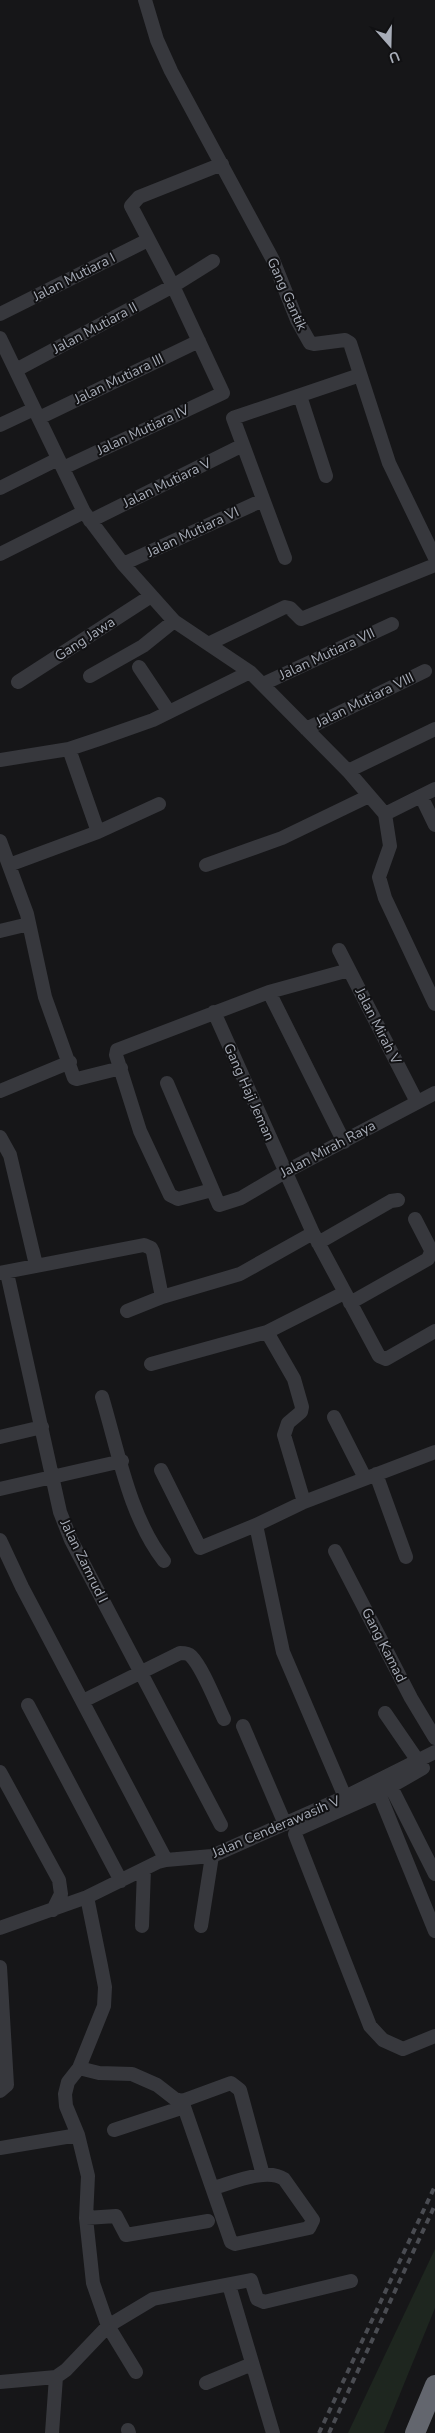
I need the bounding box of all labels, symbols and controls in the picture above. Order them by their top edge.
north arrow [365,20,415,70]
text: U [386,46,402,67]
street label: Jalan Mutiara I [29,248,118,306]
street label: Gang Gantik [262,254,312,334]
street label: Jalan Mutiara II [48,298,141,359]
street label: Jalan Mutiara III [70,349,167,409]
street label: Jalan Mutiara IV [93,400,192,460]
street label: Jalan Mutiara V [119,453,215,513]
street label: Jalan Mutiara VI [143,502,242,562]
street label: Gang Jawa [51,612,119,666]
street label: Jalan Mutiara VII [275,624,378,685]
street label: Jalan Mutiara VIII [312,668,417,732]
street label: Jalan Mirah V [350,983,406,1068]
street label: Gang Haji Jeman [219,1040,279,1144]
street label: Jalan Mirah Raya [276,1116,379,1183]
street label: Jalan Zamrud I [55,1515,112,1606]
street label: Gang Kamad [357,1605,411,1685]
street label: Jalan Cenderawasih V [208,1791,343,1863]

